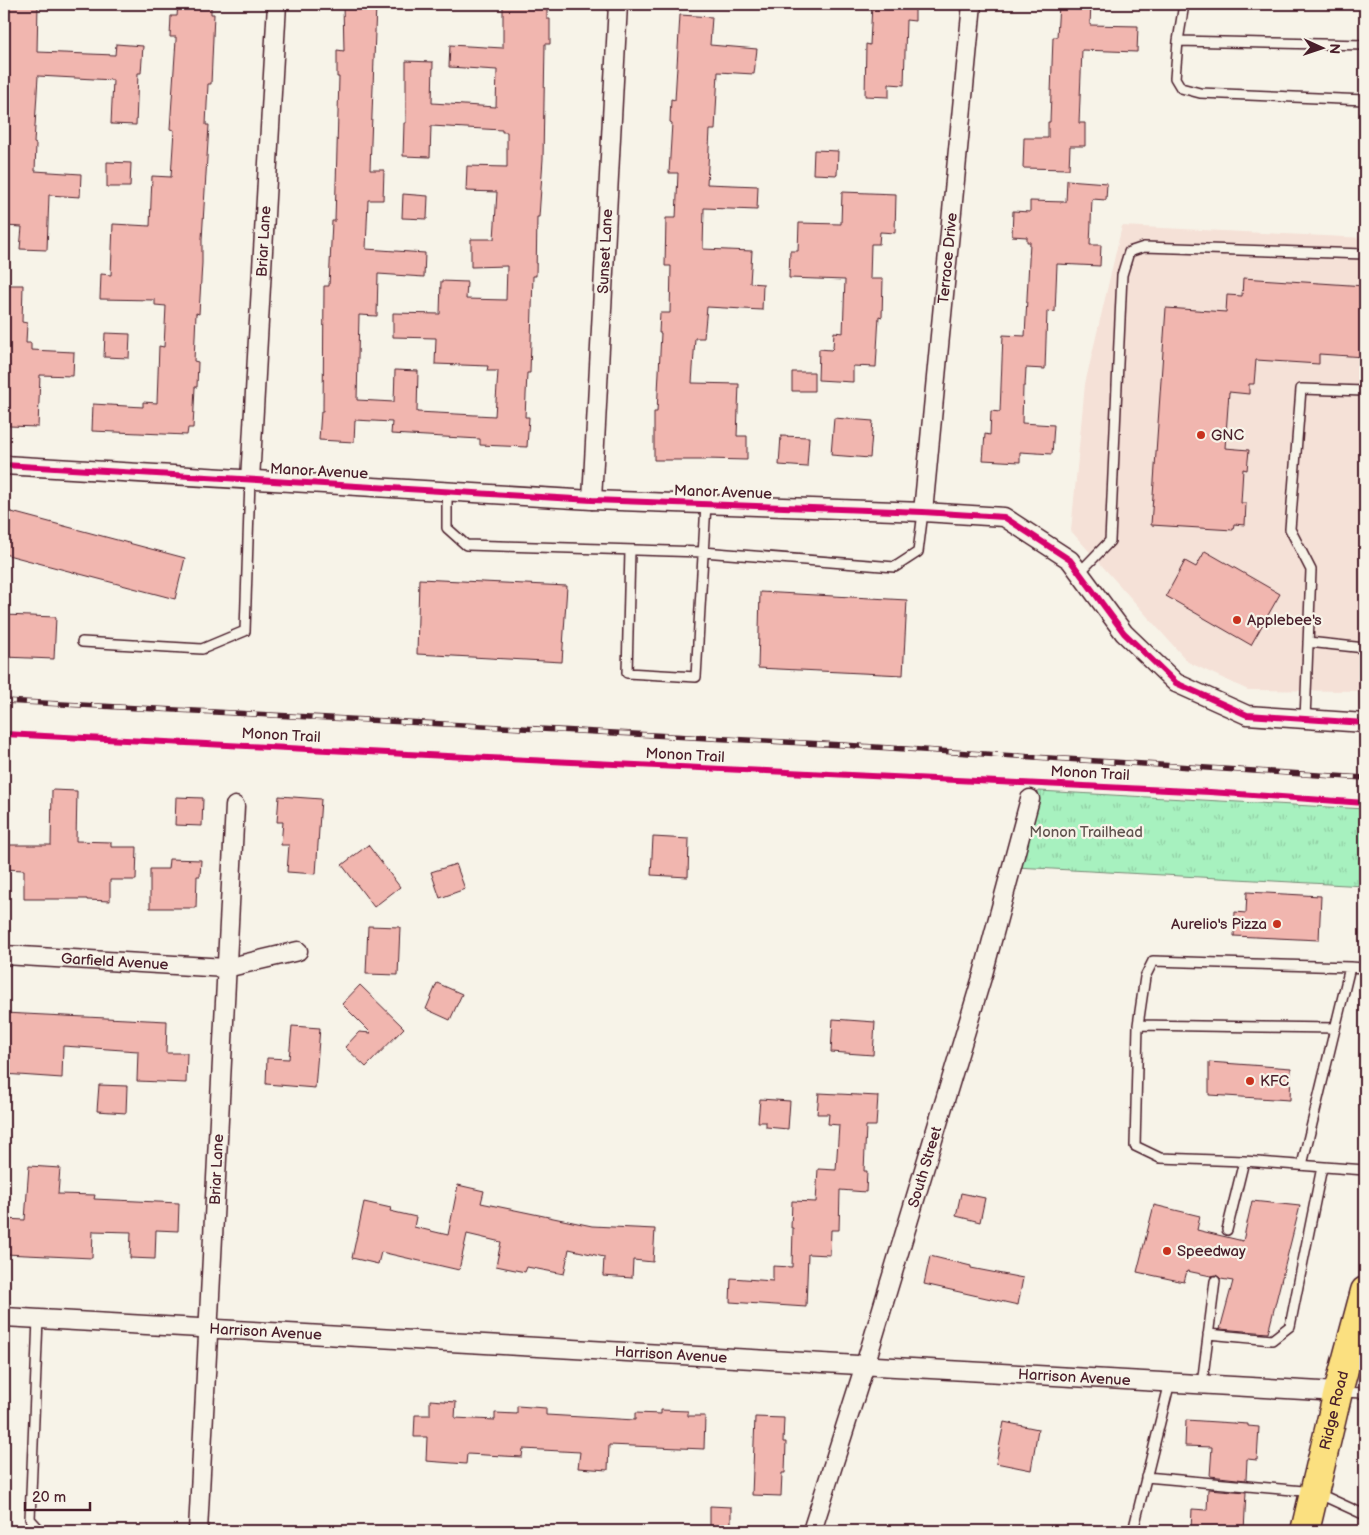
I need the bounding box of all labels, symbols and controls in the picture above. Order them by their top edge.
north arrow [1296,22,1346,72]
text: N [1326,43,1343,54]
street label: Briar Lane [253,205,276,278]
street label: Sunset Lane [594,208,617,294]
street label: Terrace Drive [934,212,962,305]
place label: GNC [1211,426,1245,445]
marker: GNC [1195,429,1207,441]
street label: Manor Avenue [269,459,369,484]
street label: Manor Avenue [674,481,772,504]
place label: Applebee's [1247,611,1322,630]
marker: Applebee's [1231,614,1243,626]
street label: Monon Trail [241,724,321,747]
street label: Monon Trail [645,744,725,767]
street label: Monon Trail [1050,762,1130,785]
park label: Monon Trailhead [1029,823,1143,842]
place label: Aurelio's Pizza [1171,915,1267,934]
marker: Aurelio's Pizza [1271,918,1283,930]
street label: Garfield Avenue [60,949,169,975]
place label: KFC [1260,1072,1290,1091]
marker: KFC [1244,1075,1256,1087]
street label: South Street [904,1124,947,1210]
street label: Briar Lane [206,1133,228,1206]
place label: Speedway [1177,1242,1246,1261]
marker: Speedway [1161,1245,1173,1257]
street label: Harrison Avenue [209,1320,322,1345]
street label: Harrison Avenue [614,1342,728,1368]
street label: Harrison Avenue [1017,1365,1131,1390]
street label: Ridge Road [1316,1369,1353,1452]
scale bar [25,1480,90,1512]
text: 20 m [32,1488,66,1507]

